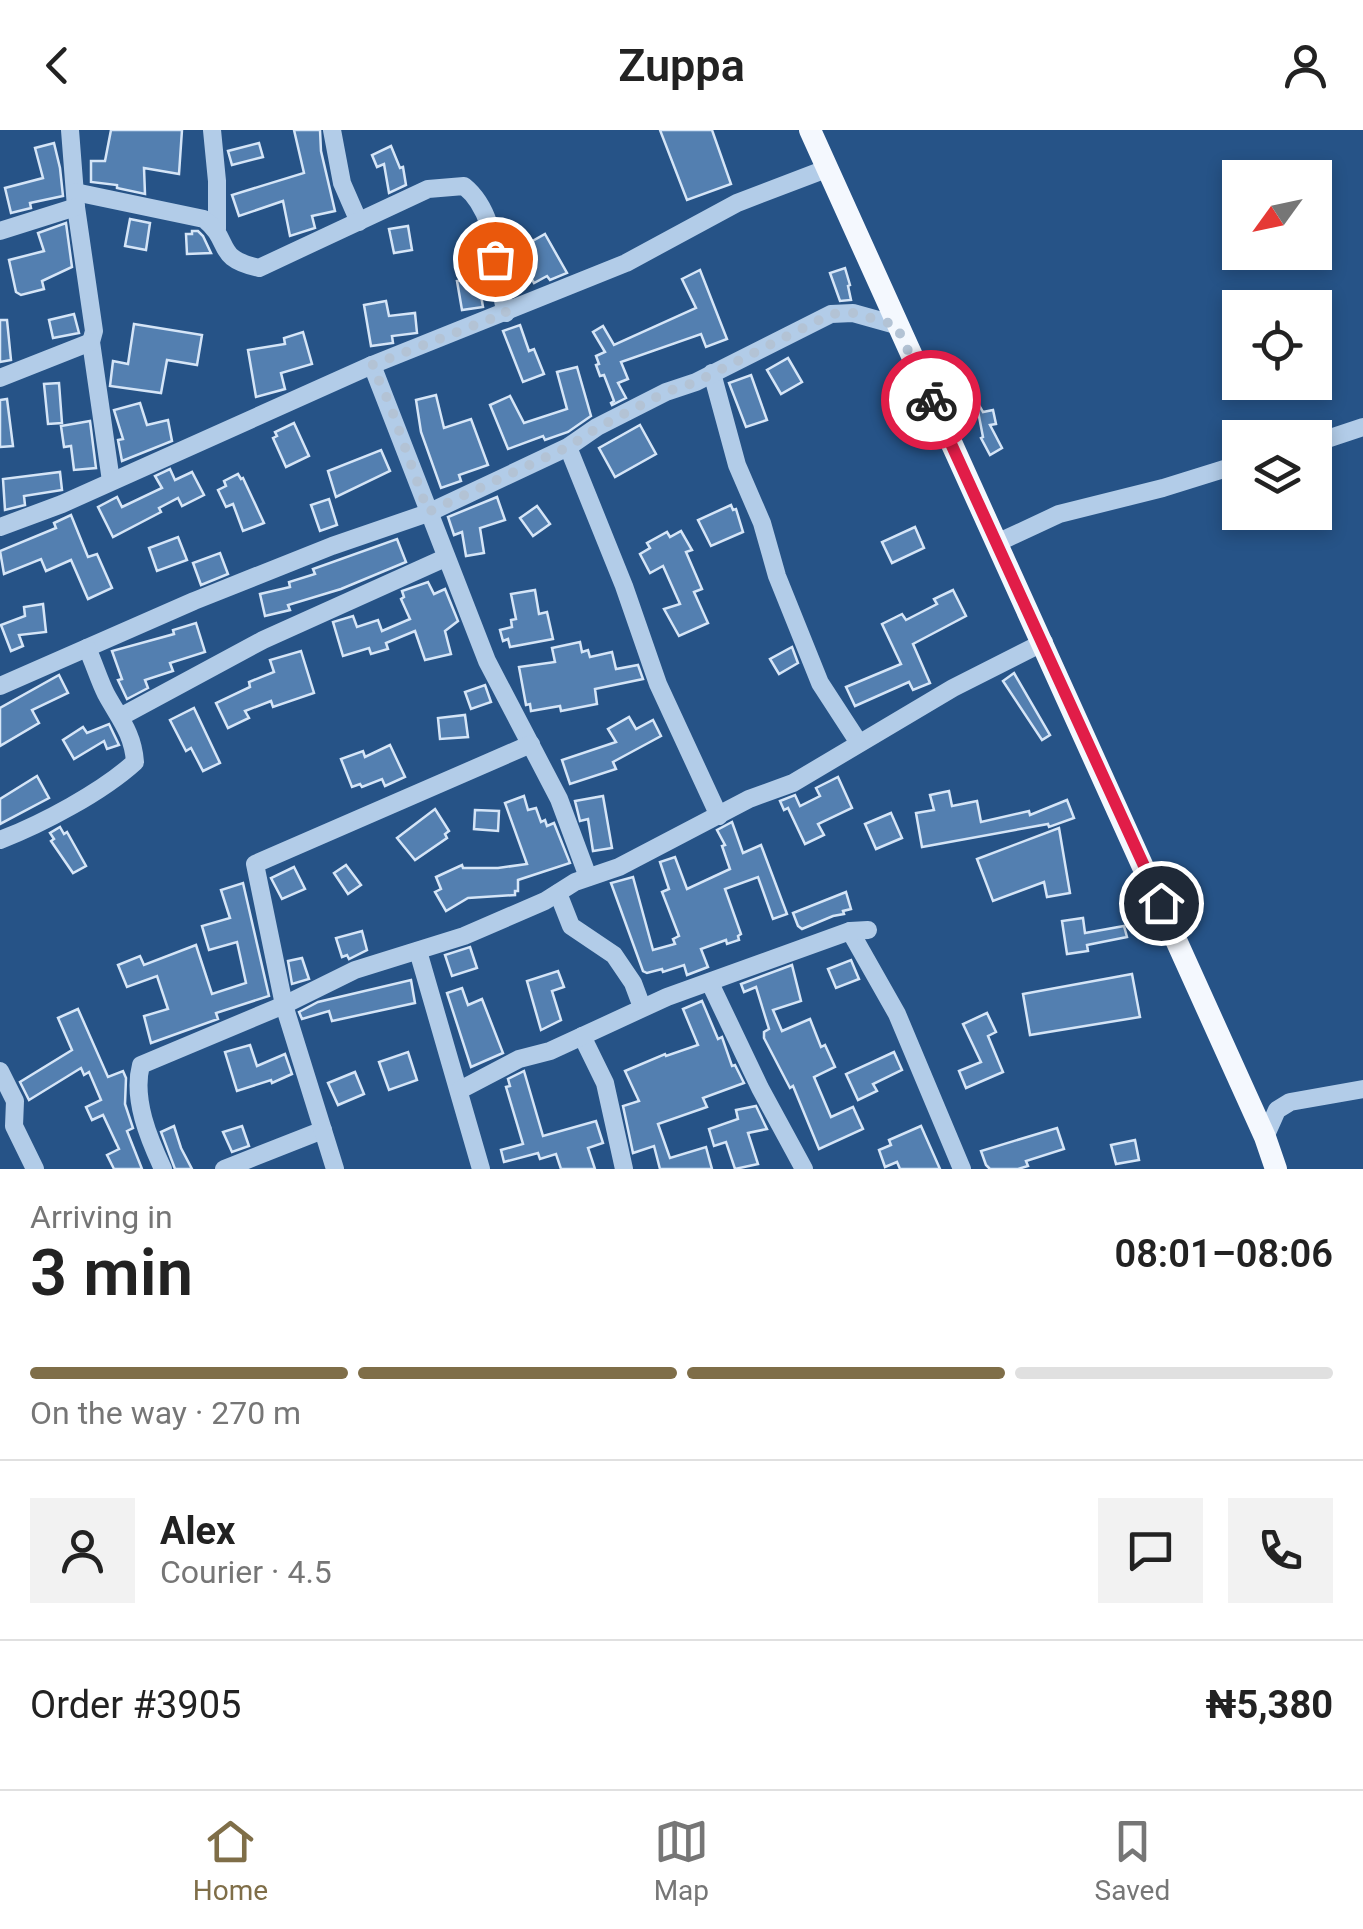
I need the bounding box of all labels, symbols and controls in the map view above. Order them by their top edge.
icon: back [30,38,85,93]
icon: person [1278,38,1333,93]
text: Zuppa [618,39,745,92]
north arrow [1222,160,1332,270]
map controls [1222,160,1332,530]
pin [453,217,538,302]
icon: bag [468,232,523,287]
button: locate [1222,290,1332,400]
courier [881,350,981,450]
icon: bike [904,373,959,428]
button: layers [1222,420,1332,530]
pin [1119,861,1204,946]
icon: home [1134,876,1189,931]
text: Arriving in [30,1198,173,1236]
text: 08:01–08:06 [1114,1232,1333,1276]
text: 3 min [30,1235,193,1311]
text: On the way · 270 m [30,1394,301,1432]
button: person [30,1498,135,1603]
button: chat [1098,1498,1203,1603]
button: phone [1228,1498,1333,1603]
text: Alex [160,1509,235,1553]
text: Courier · 4.5 [160,1553,332,1591]
text: Order #3905 [30,1683,241,1727]
text: ₦5,380 [1206,1683,1333,1727]
tab: Home [193,1814,268,1907]
tab: Map [654,1814,709,1907]
tab: Saved [1095,1814,1170,1907]

